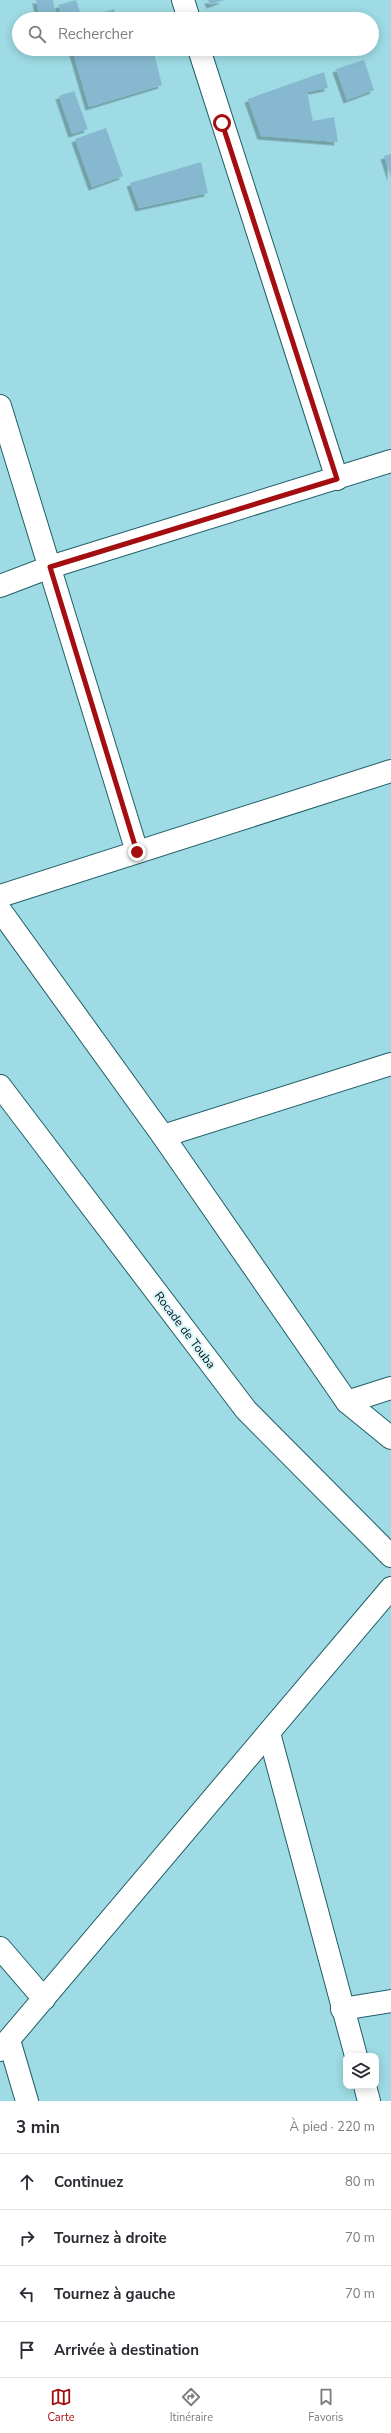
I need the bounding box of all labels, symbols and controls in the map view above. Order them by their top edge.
search box [12,12,379,56]
icon: search [26,23,48,45]
text: Rechercher [58,24,133,44]
route start [213,114,231,132]
route end [128,843,146,861]
street label: Rocade de Touba [151,1288,219,1372]
map controls [343,2053,379,2089]
button: layers [343,2053,379,2089]
text: 3 min [16,2116,60,2139]
text: À pied · 220 m [290,2118,375,2136]
icon: ahead [16,2171,38,2193]
text: Continuez [54,2172,123,2192]
text: 80 m [345,2173,375,2191]
icon: right [16,2227,38,2249]
text: Tournez à droite [54,2228,167,2248]
text: 70 m [345,2229,375,2247]
icon: left [16,2283,38,2305]
text: Tournez à gauche [54,2284,176,2304]
text: 70 m [345,2285,375,2303]
icon: arrive [16,2339,38,2361]
text: Arrivée à destination [54,2340,199,2360]
tab: Carte [48,2386,75,2425]
tab: Itinéraire [170,2386,213,2425]
tab: Favoris [308,2386,343,2425]

